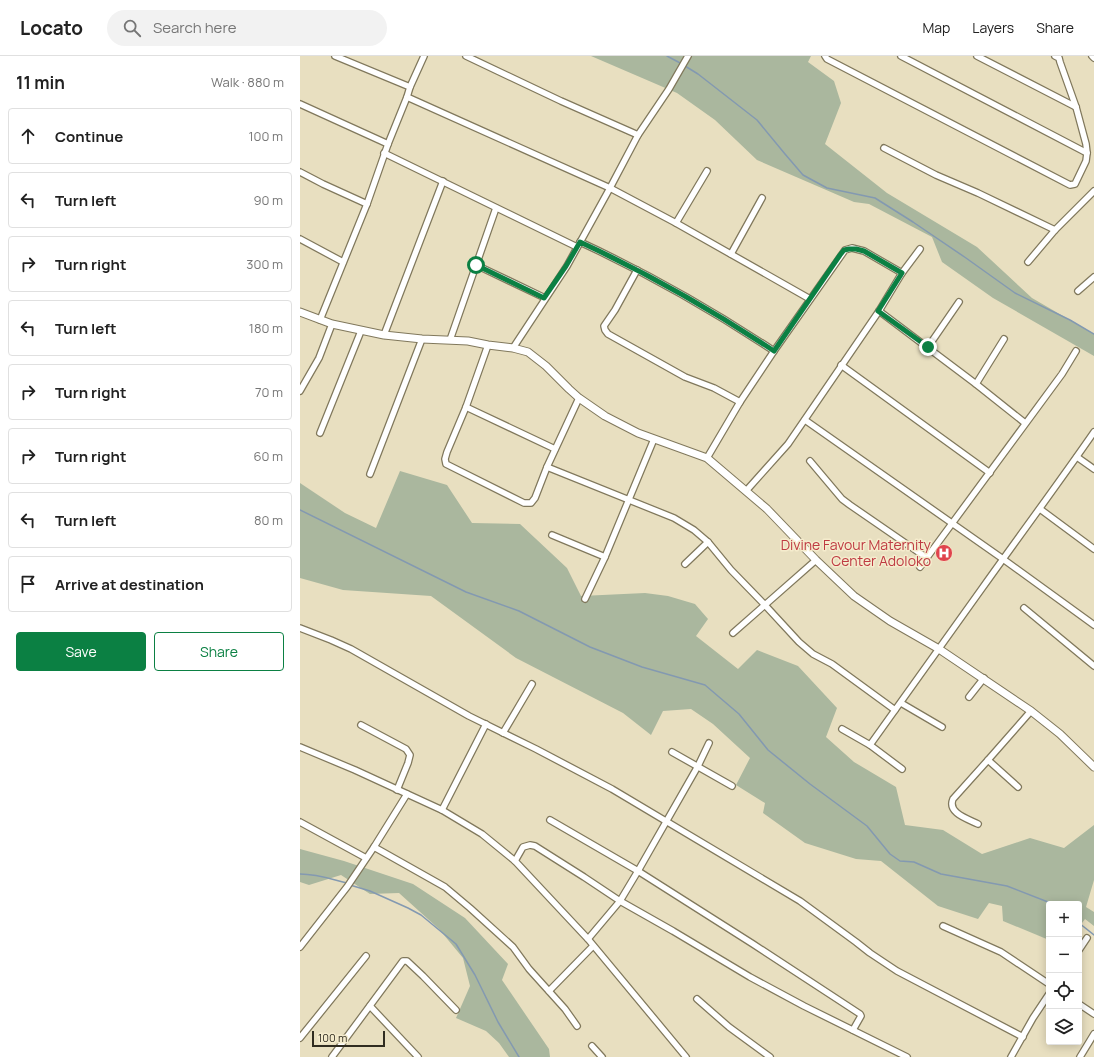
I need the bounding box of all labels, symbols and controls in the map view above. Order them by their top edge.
search box [107,10,387,46]
text: Locato [20,15,83,41]
icon: search [121,17,143,39]
text: Search here [153,17,236,38]
text: Map [922,18,950,37]
text: Layers [972,18,1014,37]
text: Share [1036,18,1074,37]
text: 11 min [16,71,65,94]
text: Walk · 880 m [211,73,284,91]
icon: ahead [17,125,39,147]
text: Continue [55,126,123,147]
text: 100 m [248,127,283,145]
icon: left [17,189,39,211]
text: Turn left [55,190,117,211]
text: 90 m [253,191,283,209]
icon: right [17,253,39,275]
text: Turn right [55,254,126,275]
text: 300 m [246,255,283,273]
route start [467,256,485,274]
icon: left [17,317,39,339]
text: Turn left [55,318,117,339]
text: 180 m [249,319,283,337]
route end [919,338,937,356]
icon: right [17,381,39,403]
text: Turn right [55,382,126,403]
text: 70 m [255,383,283,401]
icon: right [17,445,39,467]
text: Turn right [55,446,126,467]
text: 60 m [253,447,283,465]
icon: left [17,509,39,531]
text: Turn left [55,510,117,531]
text: 80 m [254,511,283,529]
place label: Divine Favour Maternity Center Adoloko [781,535,932,570]
hospital icon: Divine Favour Maternity Center Adoloko [934,543,954,563]
icon: arrive [17,573,39,595]
text: Arrive at destination [55,574,204,595]
button: Save [16,632,146,671]
button: Share [154,632,284,671]
map controls [1046,901,1082,1045]
button: + [1046,901,1082,937]
button: − [1046,937,1082,973]
button: locate [1046,973,1082,1009]
button: layers [1046,1009,1082,1045]
scale bar [312,1029,385,1048]
text: 100 m [318,1030,347,1045]

